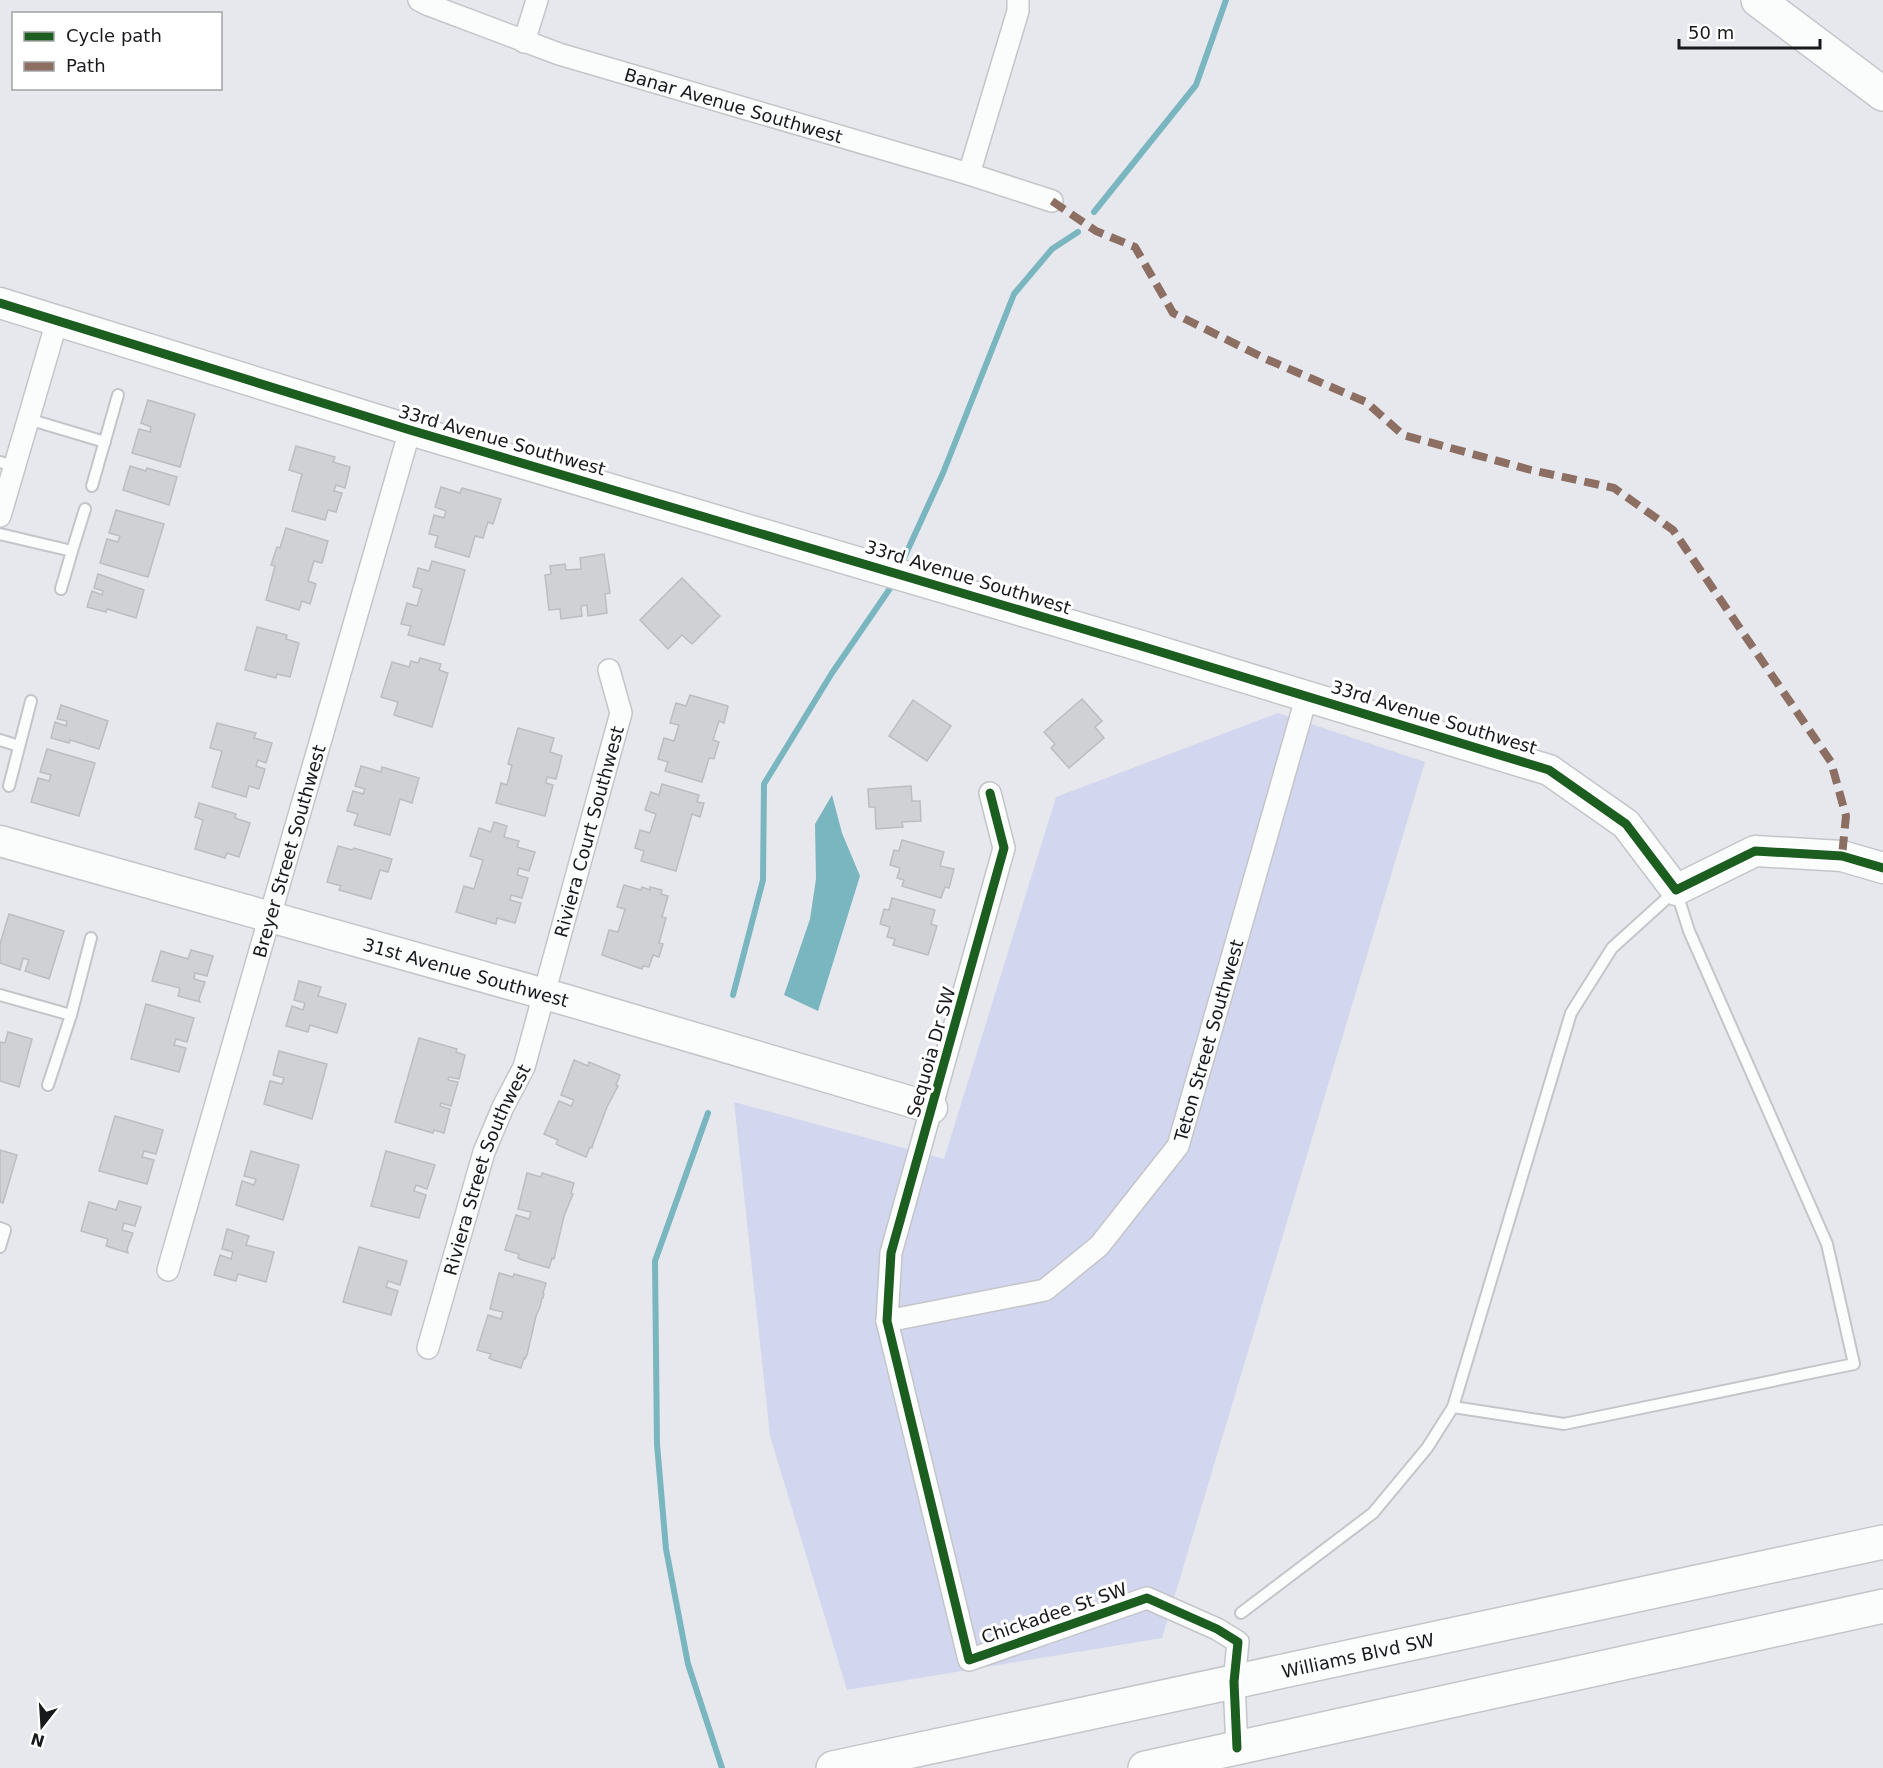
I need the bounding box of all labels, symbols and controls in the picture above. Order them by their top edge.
legend [12,12,222,90]
scale bar [1679,12,1820,50]
text: 50 m [1688,22,1734,43]
text: Cycle path [66,25,162,46]
text: Path [66,55,106,76]
street label: Banar Avenue Southwest [622,63,845,147]
street label: 33rd Avenue Southwest [396,400,608,480]
street label: 33rd Avenue Southwest [862,536,1074,618]
street label: 33rd Avenue Southwest [1328,676,1540,758]
street label: Riviera Court Southwest [550,724,627,940]
street label: Breyer Street Southwest [248,742,329,960]
street label: 31st Avenue Southwest [361,933,571,1011]
street label: Teton Street Southwest [1169,937,1247,1145]
street label: Sequoia Dr SW [902,984,960,1119]
street label: Riviera Street Southwest [439,1060,534,1278]
street label: Chickadee St SW [978,1578,1130,1648]
street label: Williams Blvd SW [1280,1628,1436,1682]
north arrow [12,1696,72,1756]
text: N [29,1729,47,1751]

